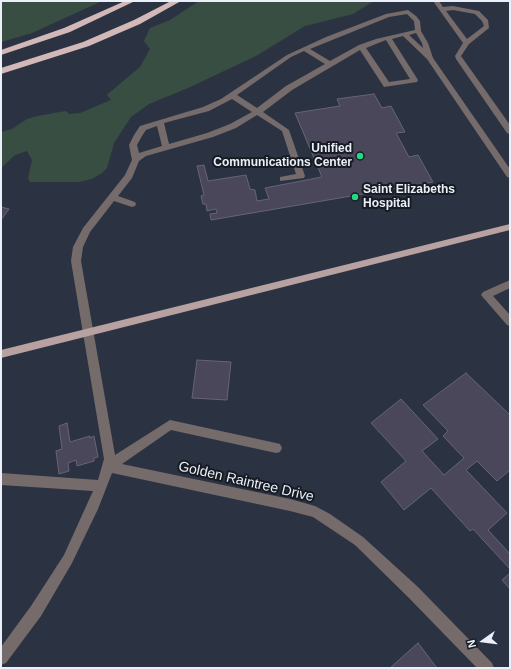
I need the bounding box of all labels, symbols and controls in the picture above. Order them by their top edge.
place label: Unified Communications Center [213,142,352,170]
marker: Unified Communications Center [355,151,365,161]
place label: Saint Elizabeths Hospital [363,183,455,211]
marker: Saint Elizabeths Hospital [350,192,360,202]
street label: Golden Raintree Drive [177,458,315,506]
north arrow [463,621,503,661]
text: N [465,639,478,649]

